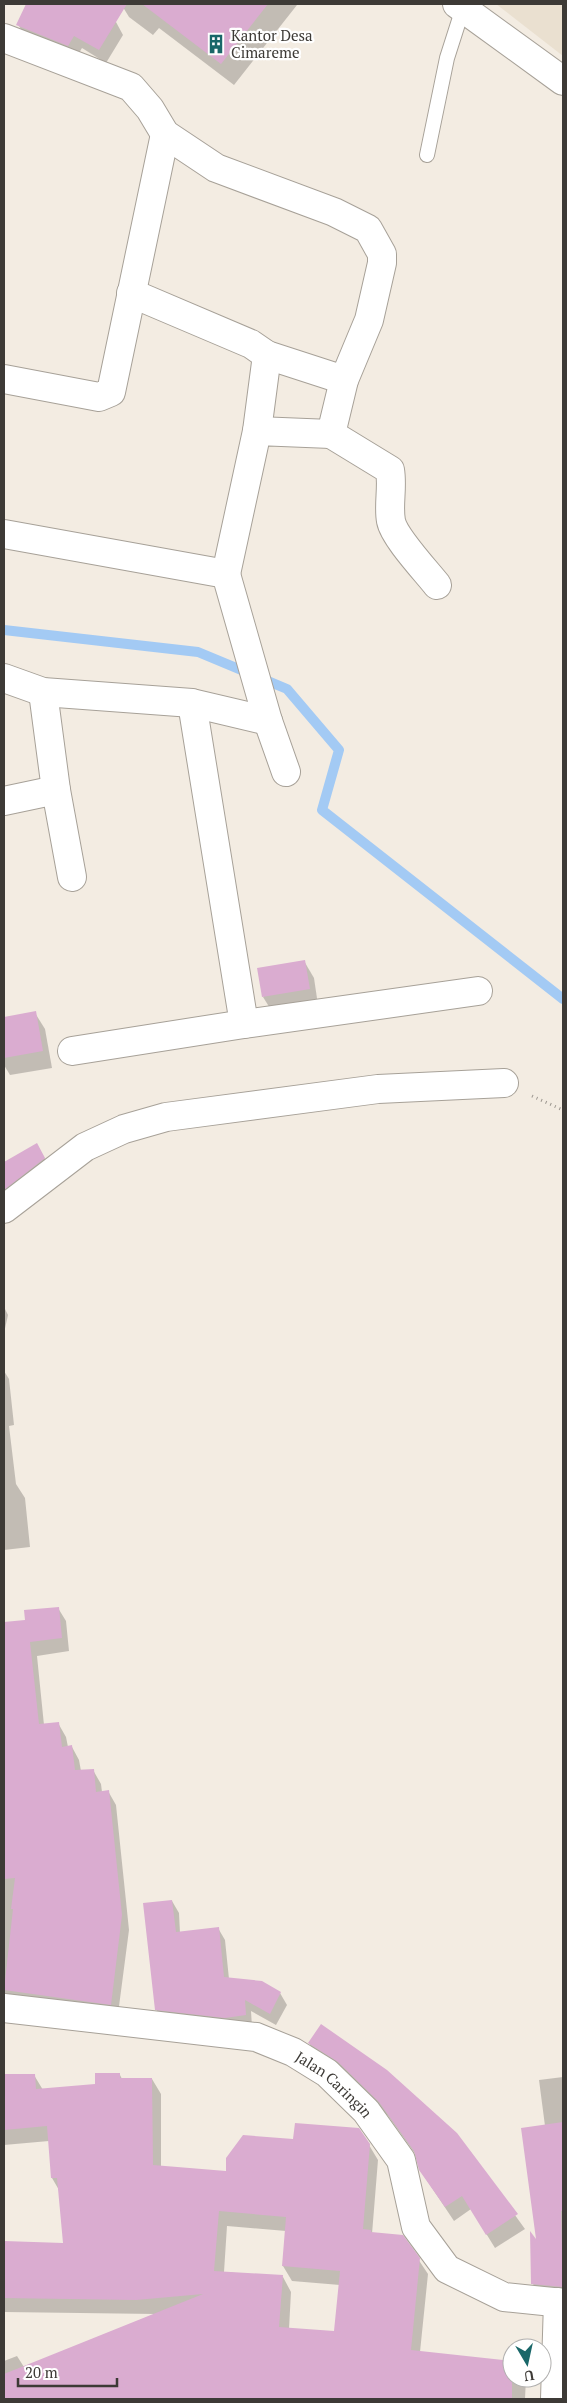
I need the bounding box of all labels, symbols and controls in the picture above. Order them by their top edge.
place label: Kantor Desa Cimareme [231,25,313,62]
building icon: Kantor Desa Cimareme [205,33,227,55]
street label: Jalan Caringin [292,2046,377,2121]
north arrow [502,2338,552,2388]
scale bar [18,2356,116,2388]
text: 20 m [25,2362,58,2382]
text: U [523,2366,536,2387]

